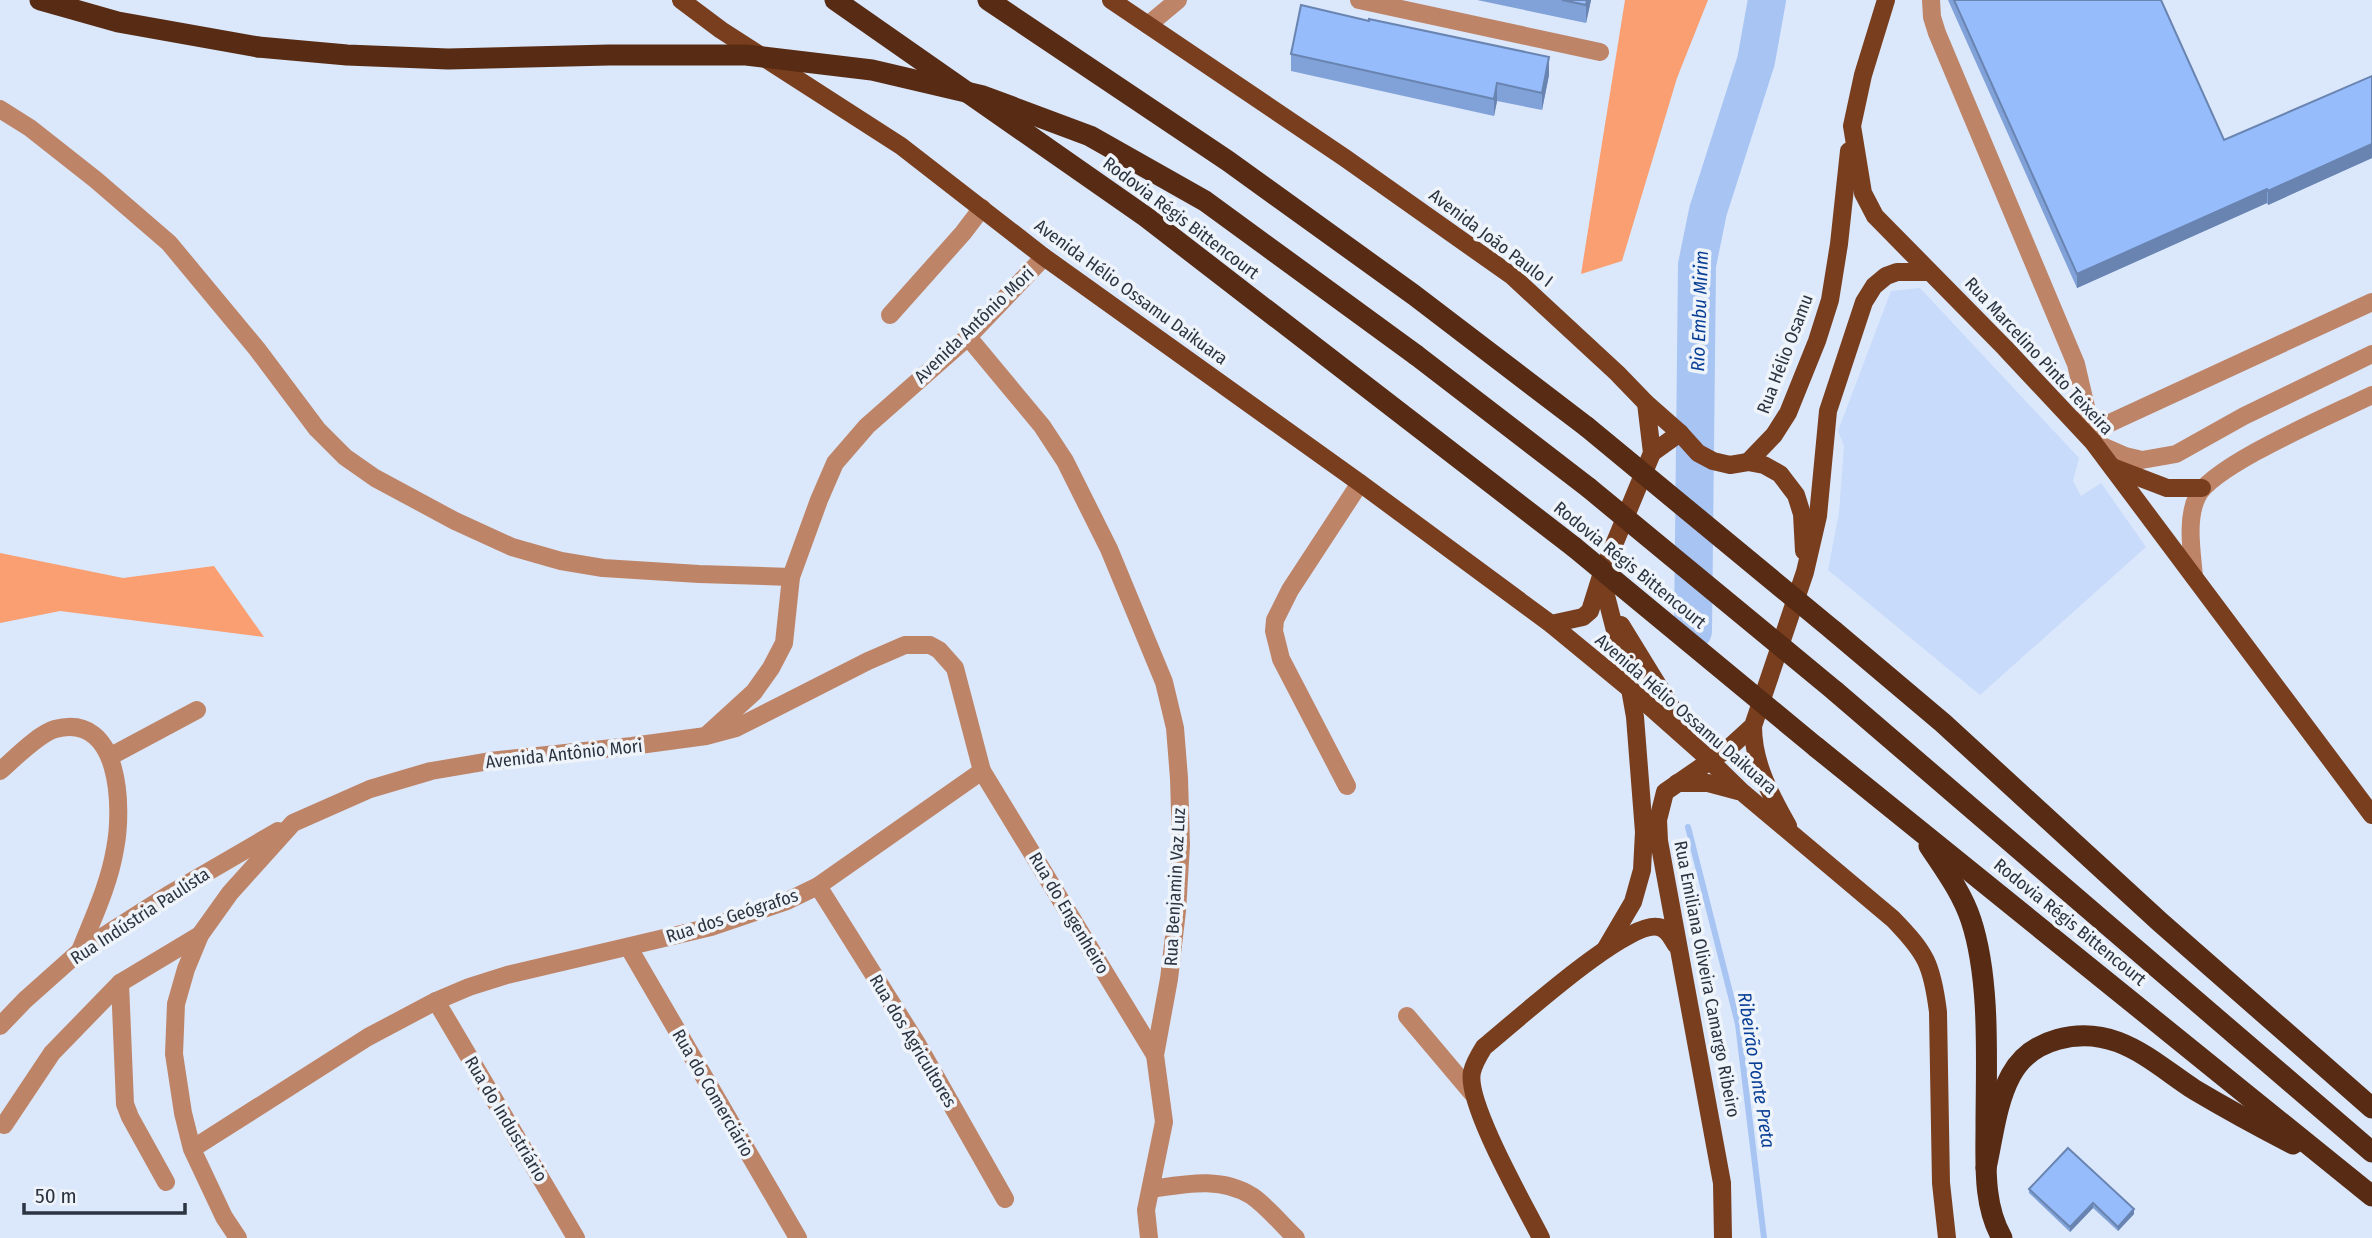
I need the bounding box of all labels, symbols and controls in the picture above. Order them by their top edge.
street label: Rodovia Régis Bittencourt [1099,152,1263,284]
street label: Avenida João Paulo I [1425,184,1557,292]
street label: Avenida Hélio Ossamu Daikuara [1030,215,1232,370]
water label: Rio Embu Mirim [1686,250,1713,372]
street label: Avenida Antônio Mori [910,262,1038,388]
street label: Rua Marcelino Pinto Teixeira [1960,273,2118,440]
street label: Rua Hélio Osamu [1752,291,1818,417]
street label: Rodovia Régis Bittencourt [1549,497,1711,633]
street label: Avenida Hélio Ossamu Daikuara [1591,629,1781,799]
street label: Avenida Antônio Mori [484,735,644,773]
street label: Rua Benjamin Vaz Luz [1160,807,1190,967]
street label: Rua Emiliana Oliveira Camargo Ribeiro [1669,839,1745,1119]
street label: Rua do Engenheiro [1024,848,1114,978]
street label: Rodovia Régis Bittencourt [1989,854,2151,990]
street label: Rua Indústria Paulista [66,863,214,969]
street label: Rua dos Geógrafos [663,884,801,948]
street label: Rua dos Agricultores [865,971,962,1112]
water label: Ribeirão Ponte Preta [1733,991,1780,1150]
street label: Rua do Comerciário [668,1025,758,1161]
street label: Rua do Industriário [460,1052,552,1186]
scale bar [24,1172,186,1216]
text: 50 m [35,1183,77,1209]

